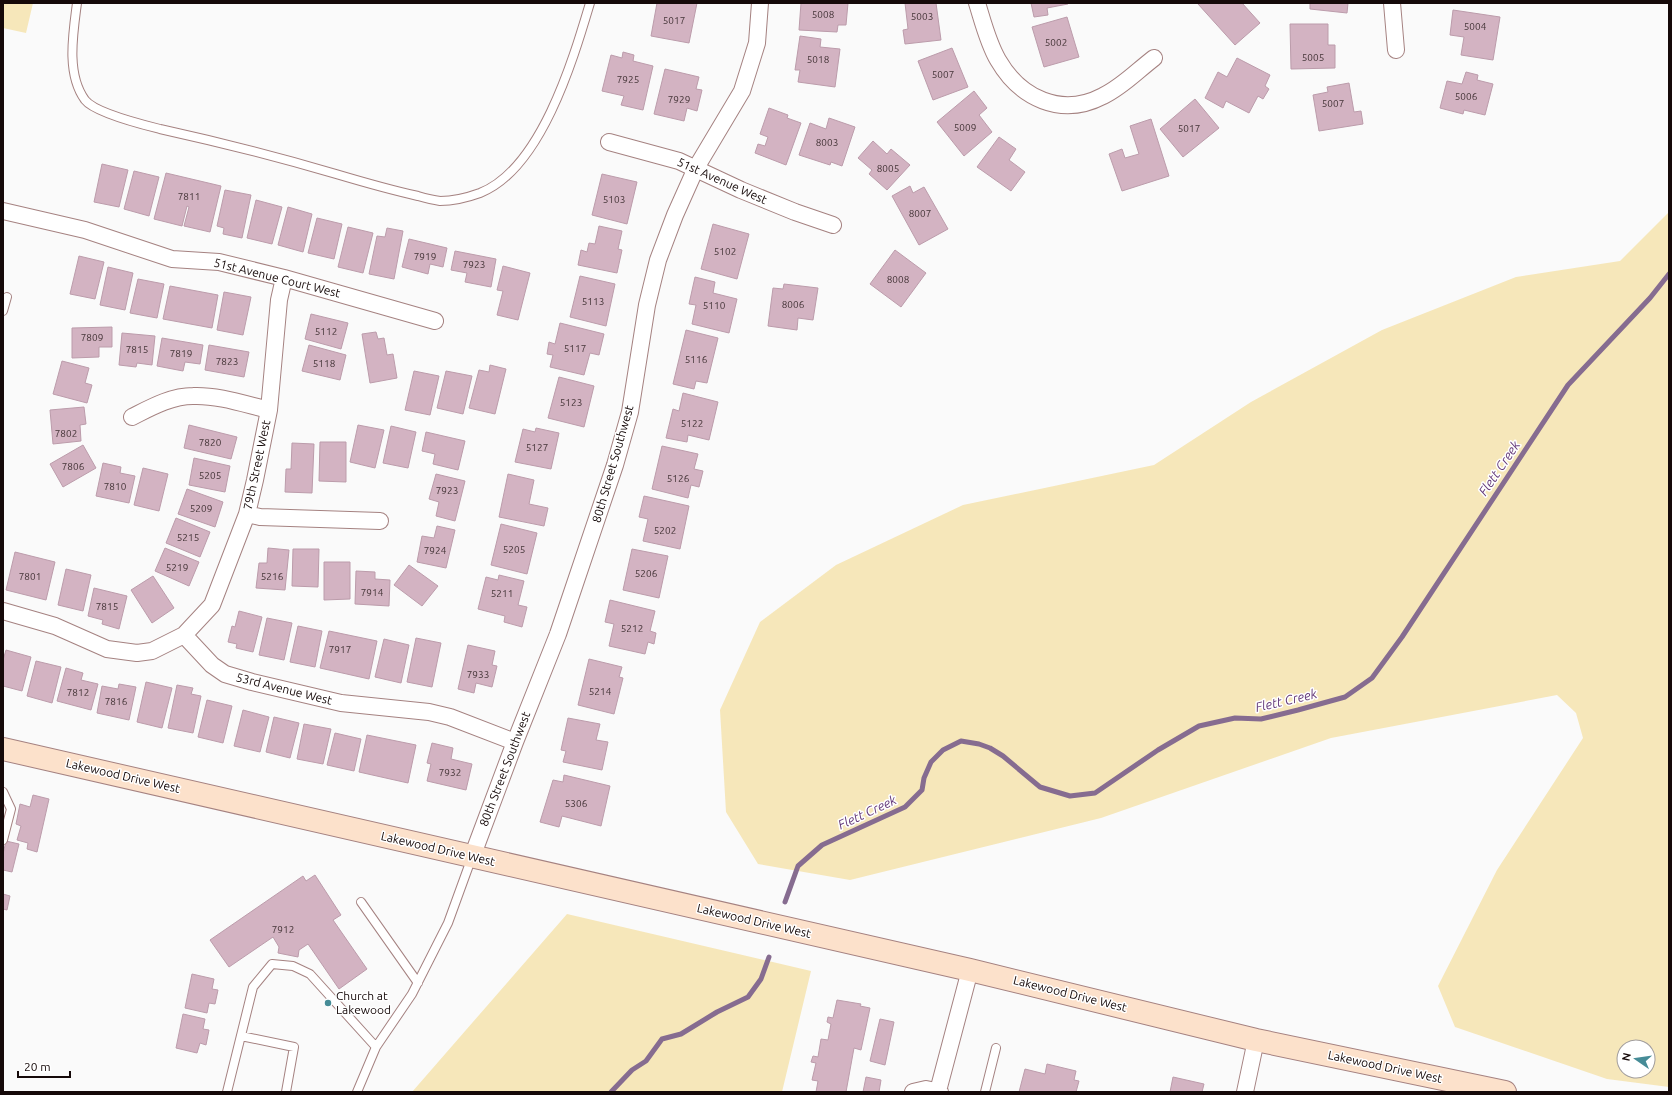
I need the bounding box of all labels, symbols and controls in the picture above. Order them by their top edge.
house number: 5008 [812,9,835,20]
house number: 5003 [911,11,933,22]
house number: 5017 [663,15,685,26]
house number: 5004 [1464,21,1487,32]
house number: 5002 [1045,37,1067,48]
house number: 5005 [1302,52,1324,63]
house number: 5018 [807,54,830,65]
house number: 5007 [932,69,954,80]
house number: 7925 [617,74,639,85]
house number: 5006 [1455,91,1478,102]
house number: 7929 [668,94,690,105]
house number: 5007 [1322,98,1344,109]
house number: 5009 [954,122,976,133]
house number: 5017 [1178,123,1200,134]
house number: 8003 [816,137,838,148]
street label: 51st Avenue West [675,155,769,206]
house number: 8005 [877,163,899,174]
house number: 7811 [178,191,200,202]
house number: 5103 [603,194,625,205]
house number: 8007 [909,208,931,219]
house number: 5102 [714,246,736,257]
house number: 7919 [414,251,436,262]
street label: 51st Avenue Court West [212,255,342,300]
house number: 7923 [463,259,485,270]
house number: 8008 [887,274,910,285]
house number: 5113 [582,296,604,307]
house number: 8006 [782,299,805,310]
house number: 5110 [703,300,726,311]
house number: 5112 [315,326,337,337]
house number: 7809 [81,332,103,343]
house number: 5117 [564,343,586,354]
house number: 7815 [126,344,148,355]
house number: 7819 [170,348,192,359]
house number: 5116 [685,354,708,365]
house number: 7823 [216,356,238,367]
house number: 5118 [313,358,336,369]
house number: 5123 [560,397,582,408]
street label: 80th Street Southwest [590,403,636,524]
street label: 79th Street West [241,418,272,511]
house number: 5122 [681,418,703,429]
house number: 7802 [55,428,77,439]
house number: 7820 [199,437,222,448]
water label: Flett Creek [1476,438,1523,498]
house number: 5127 [526,442,548,453]
house number: 7806 [62,461,85,472]
house number: 5205 [199,470,221,481]
house number: 5126 [667,473,690,484]
house number: 7810 [104,481,127,492]
house number: 7923 [436,485,458,496]
house number: 5209 [190,503,212,514]
house number: 5202 [654,525,676,536]
house number: 5215 [177,532,199,543]
house number: 5205 [503,544,525,555]
house number: 7924 [424,545,447,556]
house number: 5219 [166,562,188,573]
house number: 5206 [635,568,658,579]
house number: 7801 [19,571,41,582]
house number: 5216 [261,571,284,582]
house number: 7914 [361,587,384,598]
house number: 5211 [491,588,513,599]
house number: 7815 [96,601,118,612]
house number: 5212 [621,623,643,634]
house number: 7917 [329,644,351,655]
house number: 7933 [467,669,489,680]
street label: 53rd Avenue West [235,670,334,707]
house number: 5214 [589,686,612,697]
water label: Flett Creek [1254,686,1319,714]
house number: 7812 [67,687,89,698]
house number: 7816 [105,696,128,707]
street label: 80th Street Southwest [477,709,533,828]
street label: Lakewood Drive West [65,756,182,795]
house number: 7932 [439,767,461,778]
water label: Flett Creek [836,792,899,832]
house number: 5306 [565,798,588,809]
street label: Lakewood Drive West [380,829,497,868]
street label: Lakewood Drive West [696,901,813,940]
house number: 7912 [272,924,294,935]
street label: Lakewood Drive West [1012,973,1128,1014]
place label: Church at Lakewood [336,989,391,1016]
marker: Church at Lakewood [323,998,333,1008]
north arrow [1616,1039,1656,1079]
street label: Lakewood Drive West [1327,1048,1444,1085]
text: N [1619,1051,1633,1062]
scale bar [18,1053,70,1079]
text: 20 m [24,1060,51,1073]

